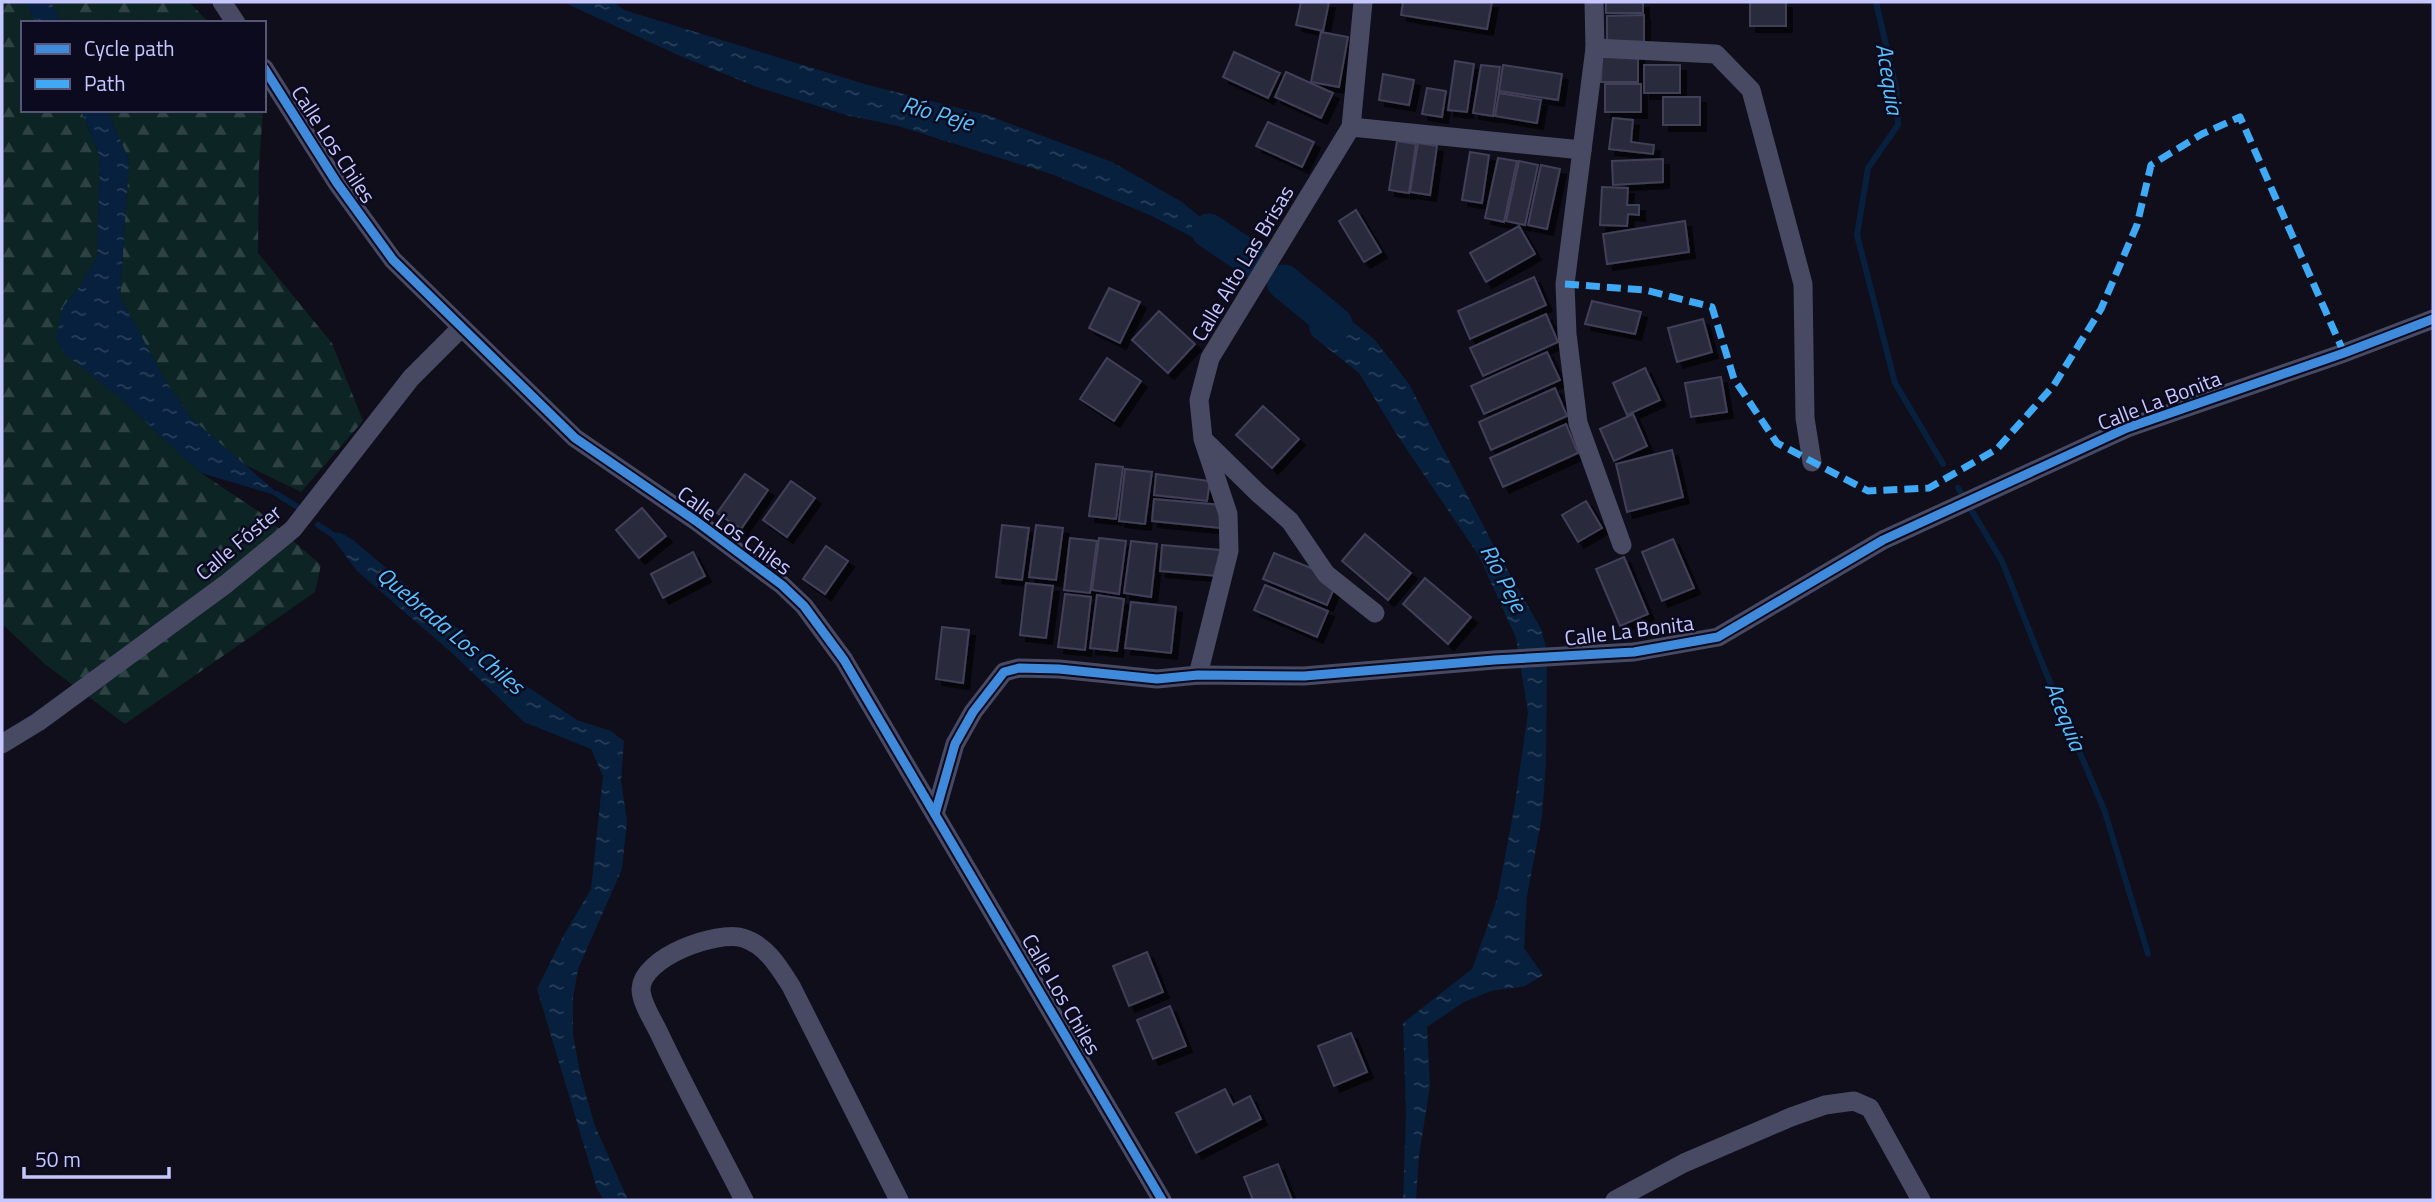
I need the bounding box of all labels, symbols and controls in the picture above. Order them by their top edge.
legend [21,21,266,112]
text: Cycle path [84,32,175,64]
water label: Acequia [1867,41,1913,119]
text: Path [84,67,126,99]
street label: Calle Los Chiles [284,79,384,209]
water label: Río Peje [898,86,979,140]
street label: Calle Alto Las Brisas [1183,179,1301,347]
street label: Calle La Bonita [2093,362,2226,438]
street label: Calle Los Chiles [671,477,799,583]
street label: Calle Fóster [188,496,288,588]
water label: Río Peje [1471,538,1537,620]
water label: Quebrada Los Chiles [369,558,534,704]
street label: Calle La Bonita [1563,606,1696,654]
water label: Acequia [2036,676,2096,757]
street label: Calle Los Chiles [1014,928,1110,1060]
scale bar [24,1136,170,1180]
text: 50 m [35,1143,81,1175]

